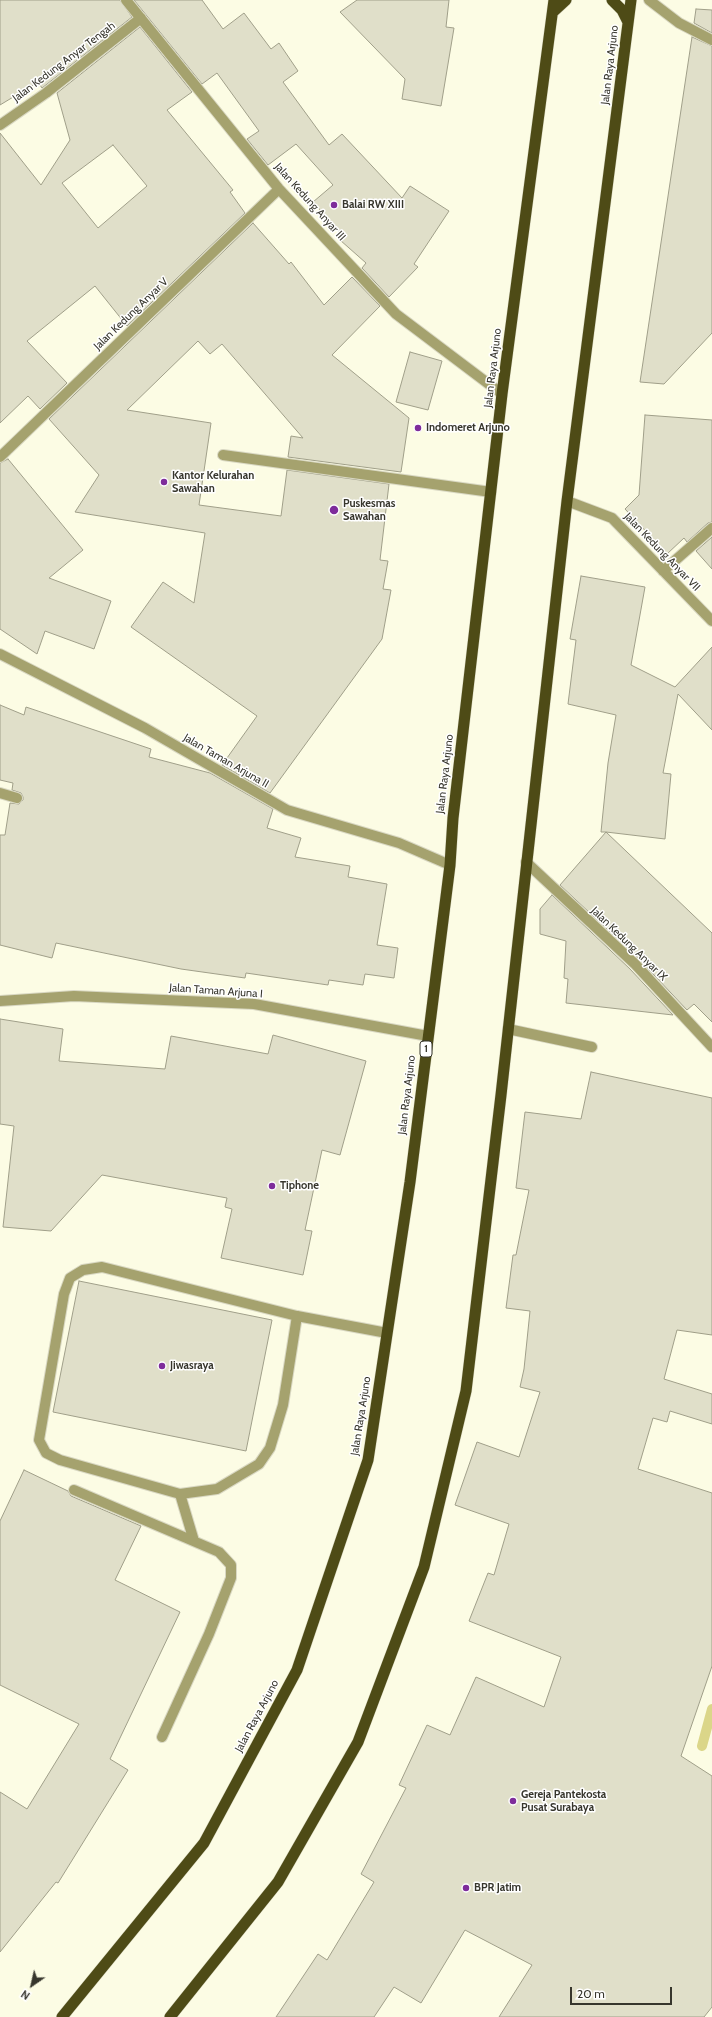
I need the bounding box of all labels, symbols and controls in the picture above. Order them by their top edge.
street label: Jalan Kedung Anyar Tengah [10,19,118,105]
street label: Jalan Raya Arjuno [599,25,621,105]
street label: Jalan Kedung Anyar III [272,160,348,244]
place label: Balai RW XIII [342,198,404,212]
marker: Balai RW XIII [329,200,339,210]
street label: Jalan Kedung Anyar V [91,275,171,353]
street label: Jalan Raya Arjuno [482,328,504,408]
place label: Indomeret Arjuno [426,421,510,435]
marker: Indomeret Arjuno [413,423,423,433]
place label: Kantor Kelurahan Sawahan [172,469,254,495]
marker: Kantor Kelurahan Sawahan [159,477,169,487]
place label: Puskesmas Sawahan [343,497,395,523]
marker: Puskesmas Sawahan [328,504,340,516]
street label: Jalan Kedung Anyar VII [621,510,703,594]
street label: Jalan Taman Arjuna II [181,731,271,791]
street label: Jalan Raya Arjuno [434,734,456,814]
street label: Jalan Kedung Anyar IX [588,904,670,984]
street label: Jalan Taman Arjuna I [169,981,263,1001]
road number: 1 [420,1041,432,1057]
street label: Jalan Raya Arjuno [396,1055,418,1135]
place label: Tiphone [280,1179,319,1193]
marker: Tiphone [267,1181,277,1191]
place label: Jiwasraya [170,1359,214,1373]
marker: Jiwasraya [157,1361,167,1371]
street label: Jalan Raya Arjuno [348,1376,374,1456]
street label: Jalan Raya Arjuno [232,1678,282,1754]
place label: Gereja Pantekosta Pusat Surabaya [521,1788,606,1814]
marker: Gereja Pantekosta Pusat Surabaya [508,1796,518,1806]
place label: BPR Jatim [474,1881,521,1895]
marker: BPR Jatim [461,1883,471,1893]
north arrow [12,1965,52,2005]
scale bar [572,1979,674,2005]
text: 20 m [577,1986,605,2001]
text: N [18,1987,32,2003]

